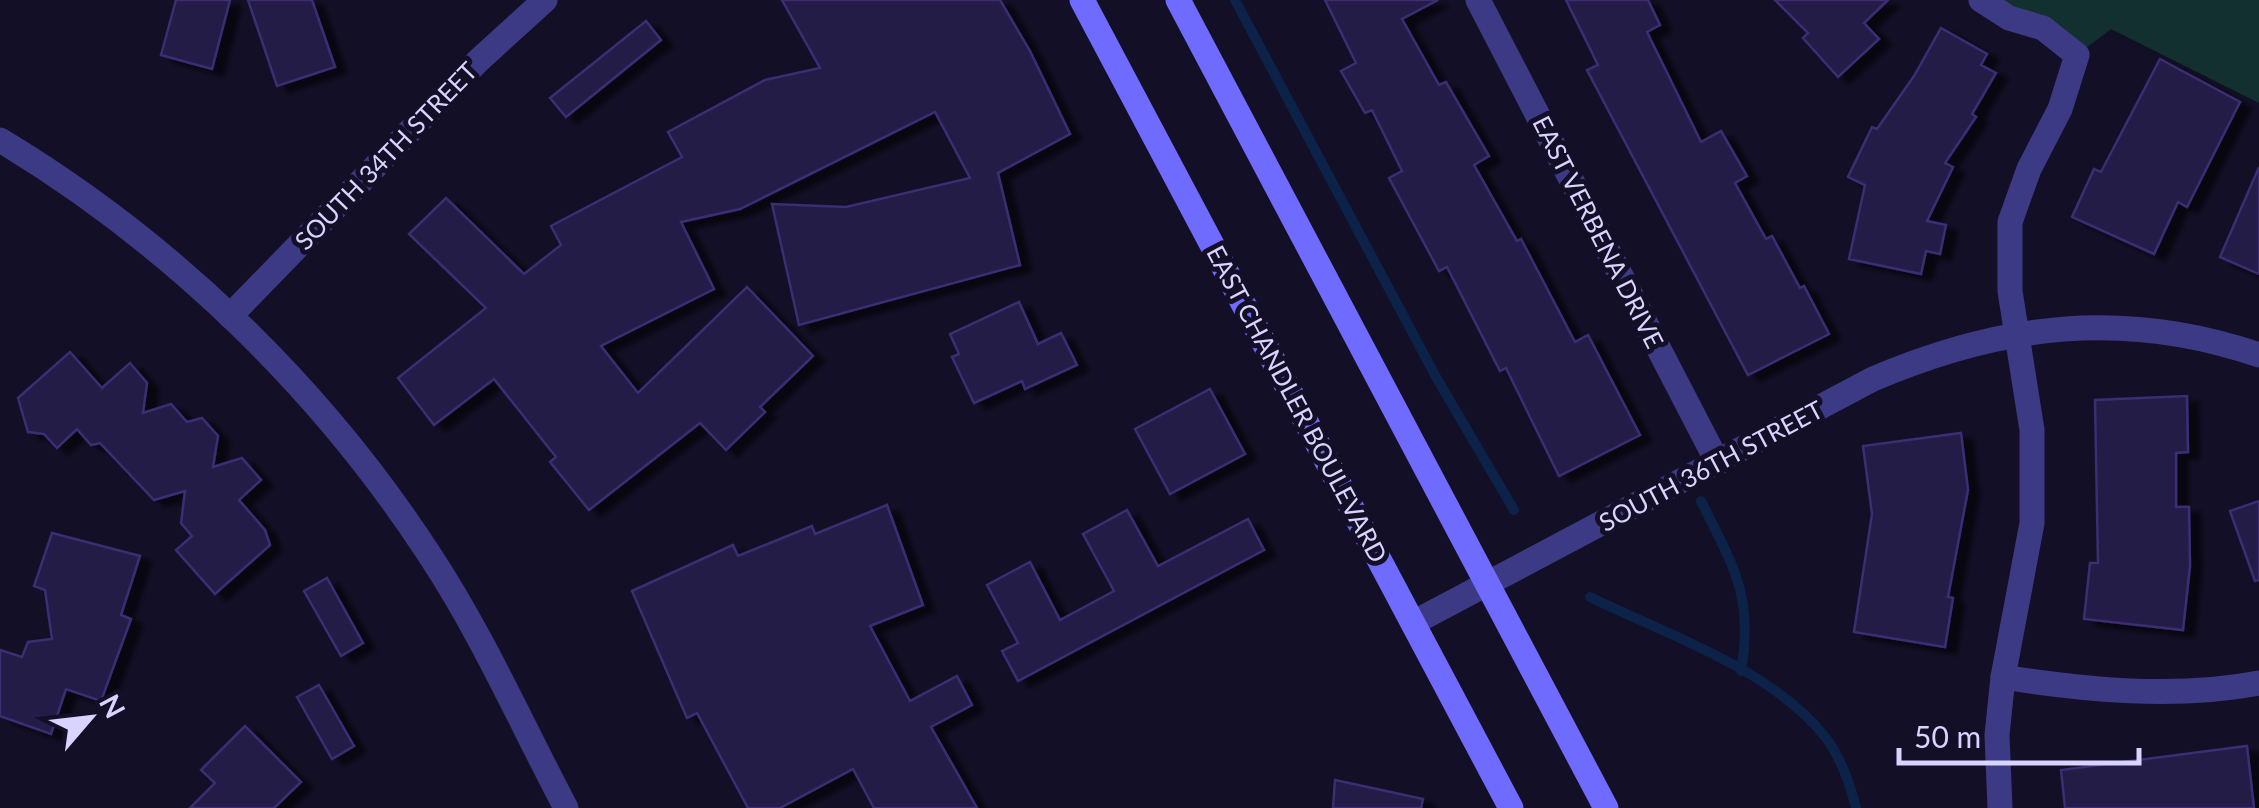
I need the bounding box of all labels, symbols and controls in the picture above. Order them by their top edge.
street label: SOUTH 34TH STREET [288,55,483,255]
street label: EAST VERBENA DRIVE [1527,110,1671,353]
street label: EAST CHANDLER BOULEVARD [1201,240,1394,567]
street label: SOUTH 36TH STREET [1594,393,1828,537]
north arrow [40,668,140,768]
text: N [93,688,133,723]
scale bar [1899,703,2139,765]
text: 50 m [1914,718,1981,754]

